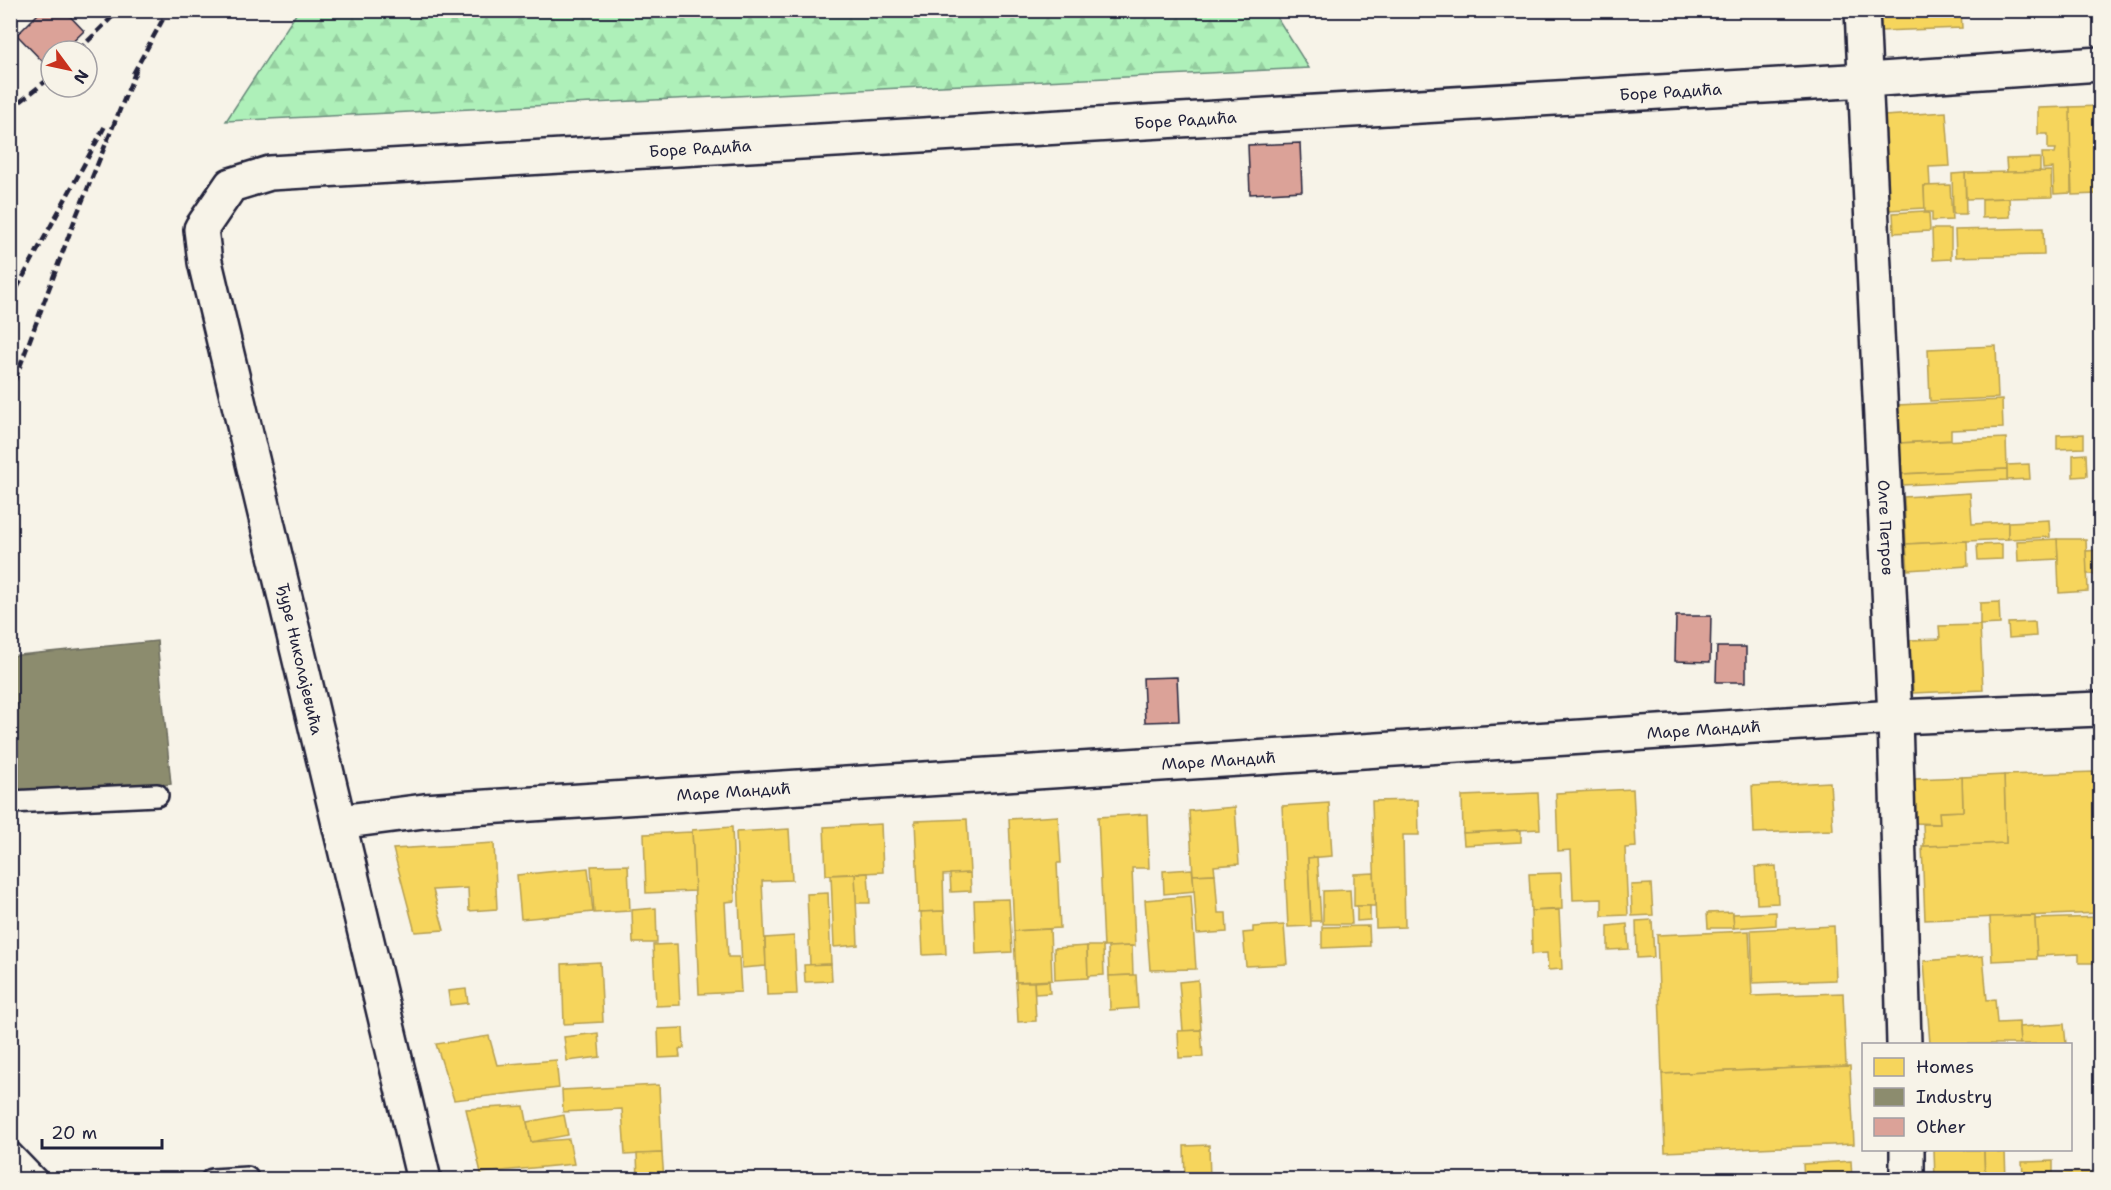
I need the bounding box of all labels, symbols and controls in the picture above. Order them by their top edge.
north arrow [39,39,99,99]
text: N [69,66,93,88]
street label: Боре Радића [1619,78,1722,105]
street label: Боре Радића [1134,106,1237,133]
street label: Боре Радића [648,134,752,161]
street label: Олге Петров [1873,479,1899,576]
street label: Ђуре Николајевића [272,581,328,737]
street label: Маре Мандић [1646,715,1762,743]
street label: Маре Мандић [1161,746,1277,774]
street label: Маре Мандић [676,777,792,805]
legend [1862,1043,2072,1151]
text: Homes [1916,1055,1974,1079]
text: Industry [1916,1085,1992,1109]
scale bar [42,1112,162,1150]
text: Other [1916,1115,1966,1139]
text: 20 m [51,1121,97,1145]

